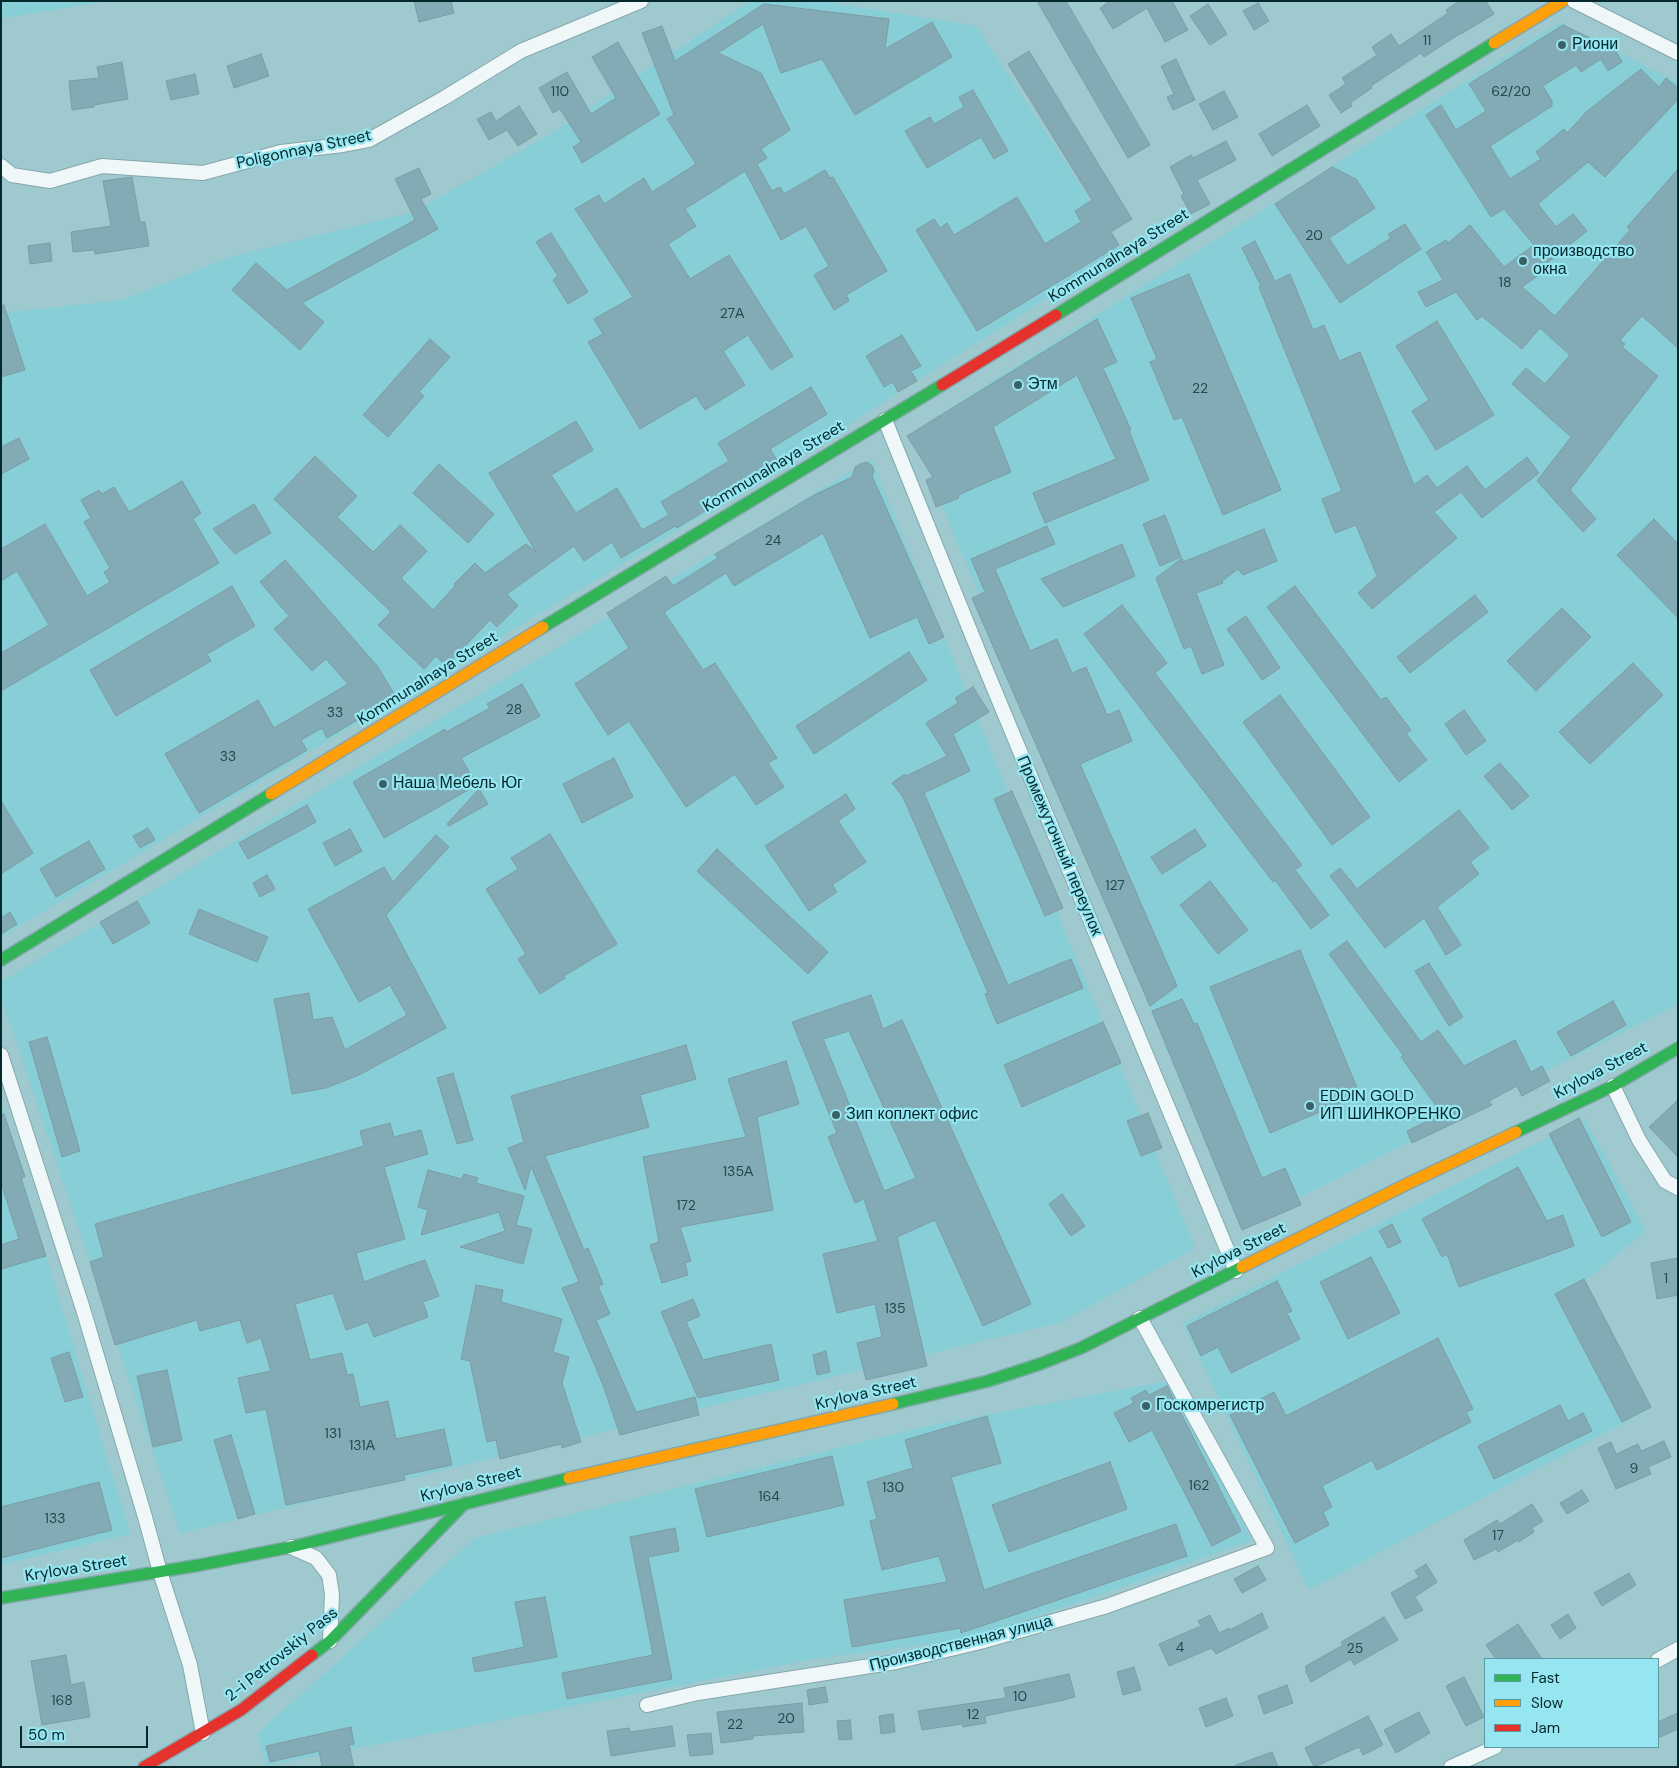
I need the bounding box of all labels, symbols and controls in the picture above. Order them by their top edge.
house number: 11 [1423,33,1431,49]
place label: Риони [1572,35,1618,55]
marker: Риони [1556,39,1568,51]
house number: 110 [551,84,569,100]
house number: 62/20 [1491,84,1531,100]
street label: Poligonnaya Street [235,126,373,174]
street label: Kommunalnaya Street [1045,205,1193,307]
house number: 20 [1305,228,1323,244]
place label: производство окна [1533,242,1634,280]
marker: производство окна [1517,255,1529,267]
house number: 18 [1499,275,1511,291]
house number: 27А [720,306,744,322]
place label: Этм [1028,375,1058,395]
marker: Этм [1012,379,1024,391]
house number: 22 [1192,381,1208,397]
street label: Kommunalnaya Street [700,417,848,517]
house number: 24 [765,533,781,549]
street label: Kommunalnaya Street [354,628,502,730]
house number: 28 [506,702,522,718]
house number: 33 [327,705,343,721]
house number: 33 [220,749,236,765]
street label: Промежуточный переулок [1012,753,1106,939]
place label: Наша Мебель Юг [393,774,523,794]
marker: Наша Мебель Юг [377,778,389,790]
house number: 127 [1105,878,1125,894]
street label: Krylova Street [1551,1038,1651,1104]
place label: EDDIN GOLD ИП ШИНКОРЕНКО [1320,1087,1461,1125]
marker: EDDIN GOLD ИП ШИНКОРЕНКО [1304,1100,1316,1112]
place label: Зип коплект офис [846,1105,978,1125]
marker: Зип коплект офис [830,1109,842,1121]
house number: 135А [723,1164,753,1180]
house number: 172 [676,1198,696,1214]
street label: Krylova Street [1189,1219,1289,1283]
house number: 1 [1664,1271,1668,1287]
house number: 135 [884,1301,906,1317]
street label: Krylova Street [814,1373,918,1415]
place label: Госкомрегистр [1156,1396,1264,1416]
marker: Госкомрегистр [1140,1400,1152,1412]
house number: 131 [325,1426,341,1442]
house number: 131А [349,1438,375,1454]
house number: 9 [1630,1461,1638,1477]
street label: Krylova Street [419,1463,523,1507]
house number: 162 [1189,1478,1209,1494]
house number: 130 [882,1480,904,1496]
house number: 164 [758,1489,780,1505]
house number: 133 [45,1511,65,1527]
house number: 17 [1492,1528,1504,1544]
street label: Krylova Street [24,1551,128,1587]
street label: 2-i Petrovskiy Pass [222,1604,342,1706]
street label: Производственная улица [868,1612,1054,1676]
house number: 4 [1176,1640,1184,1656]
house number: 25 [1347,1641,1363,1657]
legend [1484,1658,1659,1748]
text: Fast [1531,1668,1560,1688]
house number: 10 [1013,1689,1027,1705]
house number: 168 [51,1693,73,1709]
text: Slow [1531,1693,1563,1713]
house number: 12 [967,1707,979,1723]
house number: 20 [777,1711,795,1727]
scale bar [22,1716,150,1748]
house number: 22 [727,1717,743,1733]
text: Jam [1531,1718,1560,1738]
text: 50 m [28,1725,65,1745]

